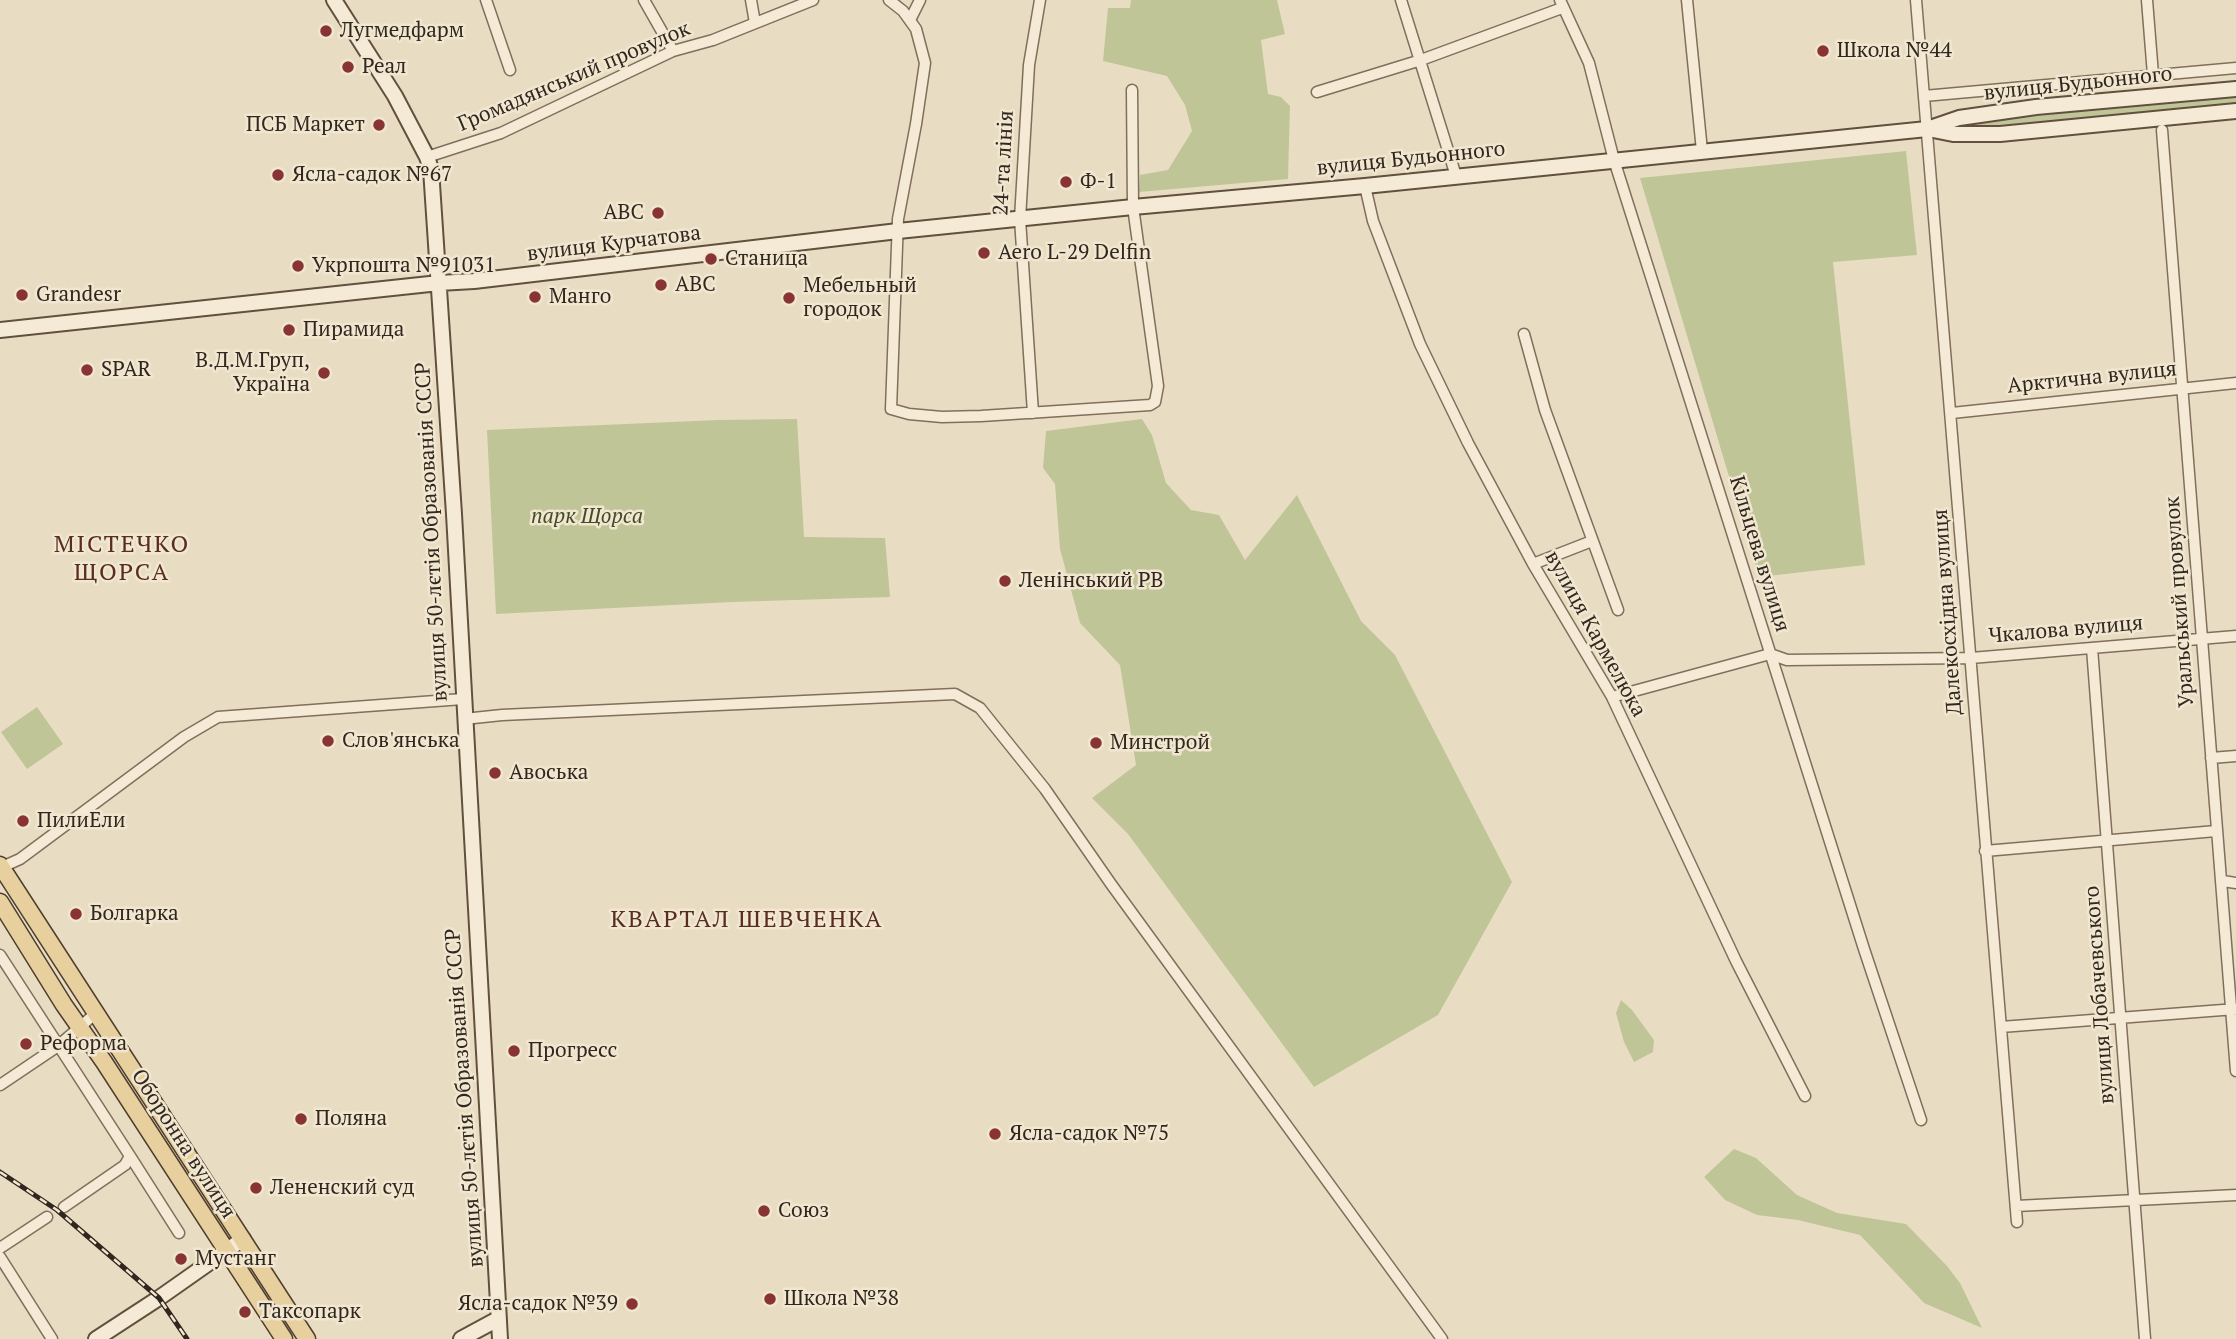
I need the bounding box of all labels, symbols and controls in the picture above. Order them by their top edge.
street label: Громадянський провулок [454,17,694,137]
place label: Лугмедфарм [340,18,464,44]
marker: Лугмедфарм [318,23,334,39]
place label: Школа №44 [1837,38,1952,64]
marker: Школа №44 [1815,43,1831,59]
place label: Реал [362,54,406,80]
marker: Реал [340,59,356,75]
street label: вулиця Будьонного [1983,62,2173,106]
street label: 24-та лінія [989,110,1019,216]
place label: ПСБ Маркет [246,112,365,138]
marker: ПСБ Маркет [371,117,387,133]
street label: вулиця Будьонного [1316,137,1506,181]
place label: Ясла-садок №67 [292,162,452,188]
marker: Ясла-садок №67 [270,167,286,183]
place label: Ф-1 [1080,169,1117,195]
marker: Ф-1 [1058,174,1074,190]
place label: ABC [603,200,644,226]
marker: ABC [650,205,666,221]
street label: вулиця Курчатова [526,221,702,267]
place label: Aero L-29 Delfin [998,240,1151,266]
marker: Aero L-29 Delfin [976,245,992,261]
place label: Станица [725,246,808,272]
marker: Станица [703,251,719,267]
place label: Укрпошта №91031 [312,253,495,279]
marker: Укрпошта №91031 [290,258,306,274]
place label: АВС [675,272,716,298]
place label: Мебельный городок [803,273,917,323]
marker: АВС [653,277,669,293]
place label: Grandesr [36,282,121,308]
place label: Манго [549,284,611,310]
marker: Grandesr [14,287,30,303]
marker: Манго [527,289,543,305]
marker: Мебельный городок [781,290,797,306]
place label: Пирамида [303,317,404,343]
marker: Пирамида [281,322,297,338]
place label: В.Д.М.Груп, Україна [195,348,310,398]
place label: SPAR [101,357,151,383]
street label: Арктична вулиця [2006,357,2178,399]
marker: SPAR [79,362,95,378]
street label: вулиця 50-лєтія Образованія СССР [411,362,453,702]
marker: В.Д.М.Груп, Україна [316,365,332,381]
street label: Кільцева вулиця [1723,473,1795,635]
street label: Уральський провулок [2160,496,2200,708]
park label: парк Щорса [531,504,643,530]
street label: Далекосхідна вулиця [1928,508,1968,716]
district label: МІСТЕЧКО ЩОРСА [55,531,189,587]
street label: вулиця Кармелюка [1539,546,1651,722]
place label: Ленінський РВ [1019,568,1163,594]
marker: Ленінський РВ [997,573,1013,589]
street label: Чкалова вулиця [1988,611,2144,649]
place label: Слов'янська [342,728,460,754]
place label: Минстрой [1110,730,1210,756]
marker: Слов'янська [320,733,336,749]
marker: Минстрой [1088,735,1104,751]
place label: Авоська [509,760,588,786]
marker: Авоська [487,765,503,781]
place label: ПилиЕли [37,808,126,834]
marker: ПилиЕли [15,813,31,829]
street label: вулиця Лобачевського [2080,885,2120,1105]
place label: Болгарка [90,901,179,927]
marker: Болгарка [68,906,84,922]
district label: КВАРТАЛ ШЕВЧЕНКА [613,906,881,934]
street label: вулиця 50-лєтія Образованія СССР [441,928,489,1268]
place label: Реформа [40,1031,127,1057]
marker: Реформа [18,1036,34,1052]
place label: Прогресс [528,1038,617,1064]
marker: Прогресс [506,1043,522,1059]
street label: Оборонна вулиця [125,1065,241,1223]
place label: Поляна [315,1106,387,1132]
marker: Поляна [293,1111,309,1127]
place label: Ясла-садок №75 [1009,1121,1169,1147]
marker: Ясла-садок №75 [987,1126,1003,1142]
place label: Лененский суд [270,1175,415,1201]
marker: Лененский суд [248,1180,264,1196]
place label: Союз [778,1198,829,1224]
marker: Союз [756,1203,772,1219]
place label: Мустанг [195,1246,276,1272]
marker: Мустанг [173,1251,189,1267]
place label: Школа №38 [784,1286,899,1312]
place label: Ясла-садок №39 [458,1291,618,1317]
marker: Школа №38 [762,1291,778,1307]
marker: Ясла-садок №39 [624,1296,640,1312]
place label: Таксопарк [259,1299,361,1325]
marker: Таксопарк [237,1304,253,1320]

